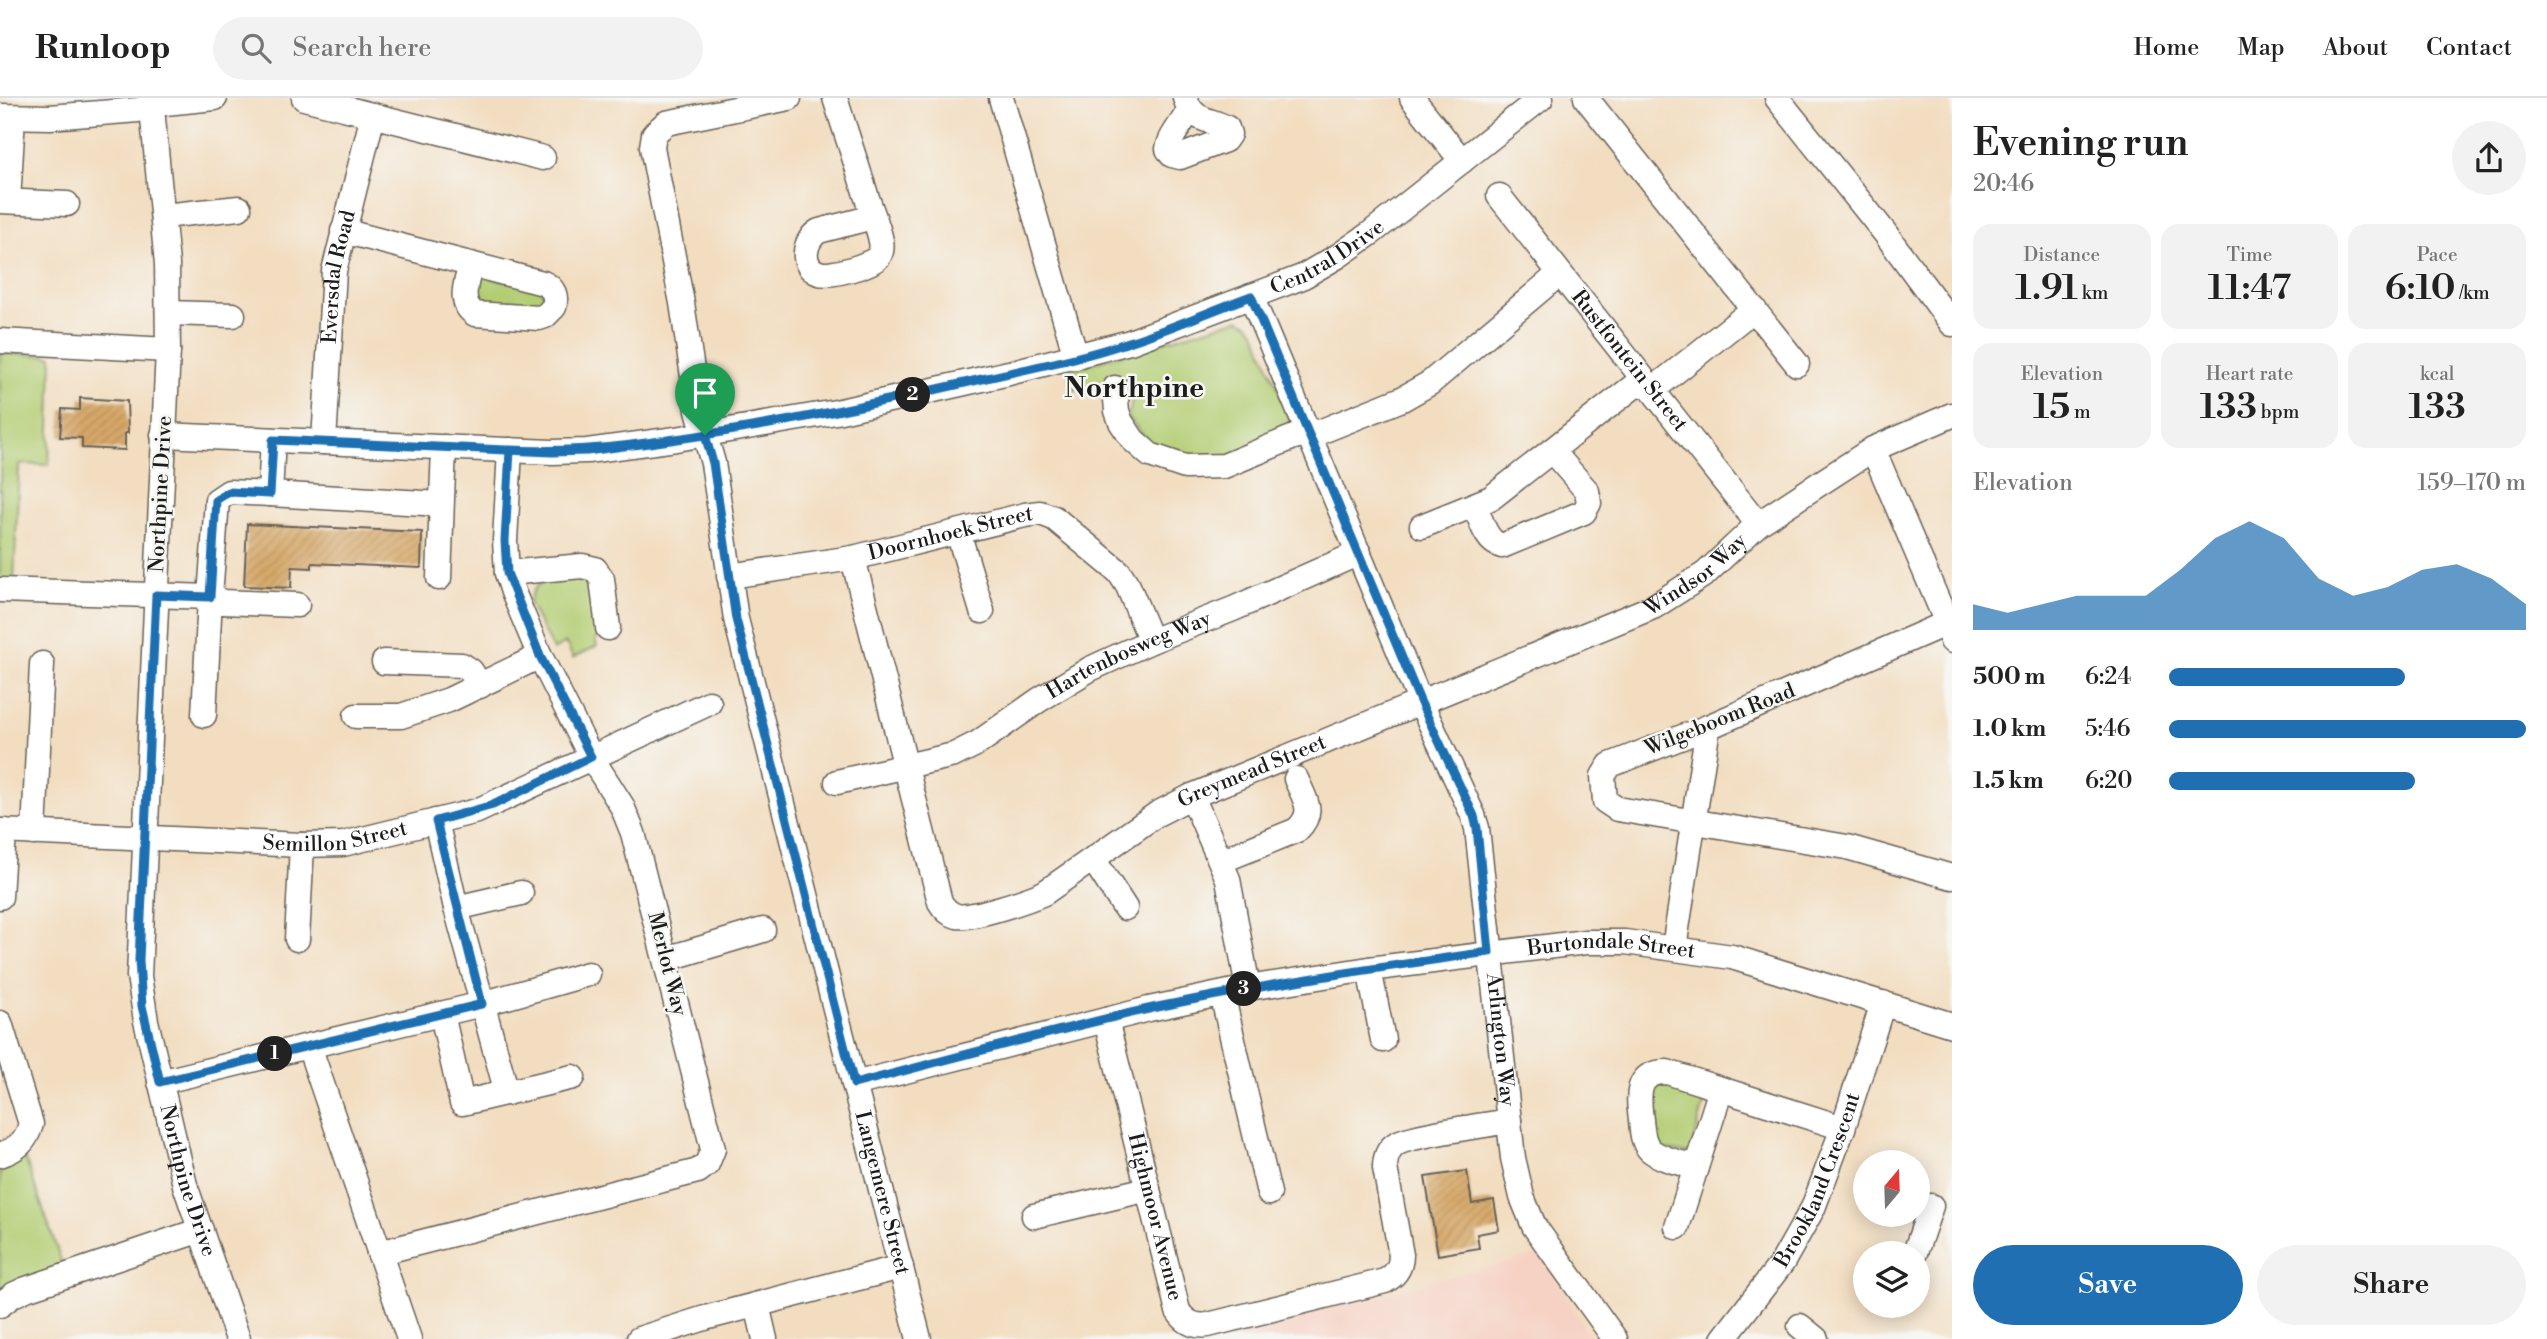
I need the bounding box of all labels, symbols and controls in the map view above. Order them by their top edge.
search box [213,17,703,80]
text: Runloop [35,28,171,69]
icon: search [237,29,275,67]
text: Search here [293,32,431,64]
text: Home [2134,33,2199,63]
text: Map [2237,33,2285,63]
text: About [2323,33,2388,63]
text: Contact [2426,33,2512,63]
text: Evening run [1973,120,2188,167]
button: share [2452,121,2526,195]
text: 20:46 [1973,170,2034,198]
street label: Eversdal Road [317,208,362,344]
street label: Central Drive [1267,214,1390,301]
text: Distance [2023,243,2100,267]
text: Time [2227,243,2272,267]
text: Pace [2417,243,2458,267]
text: 1.91 [2015,267,2078,310]
text: 11:47 [2208,267,2291,310]
text: 6:10 [2385,267,2455,310]
text: km [2078,281,2108,305]
text: /km [2455,281,2490,305]
street label: Rustfontein Street [1565,285,1693,437]
text: Elevation [2021,362,2103,386]
text: Heart rate [2206,362,2293,386]
text: kcal [2420,362,2454,386]
pin [675,363,735,435]
district label: Northpine [1064,371,1204,406]
icon: arrive [686,374,724,412]
pin: 2 [895,378,930,412]
text: 2 [907,382,918,406]
text: 15 [2033,386,2070,429]
text: 133 [2200,386,2257,429]
text: 133 [2409,386,2466,429]
text: m [2070,400,2091,424]
text: bpm [2257,400,2299,424]
street label: Northpine Drive [144,415,178,573]
text: Elevation [1973,469,2073,497]
text: 159–170 m [2417,469,2526,497]
street label: Doornhoek Street [865,501,1035,567]
street label: Windsor Way [1639,528,1753,623]
street label: Hartenbosweg Way [1041,606,1216,706]
text: 500 m [1973,663,2045,691]
text: 6:24 [2085,663,2131,691]
street label: Wilgeboom Road [1640,678,1799,762]
text: 1.0 km [1973,715,2046,743]
text: 5:46 [2085,715,2131,743]
street label: Greymead Street [1173,729,1331,814]
text: 1.5 km [1973,767,2044,795]
text: 6:20 [2085,767,2133,795]
street label: Semillon Street [262,816,411,858]
street label: Merlot Way [642,909,693,1019]
street label: Burtondale Street [1525,929,1697,965]
street label: Arlington Way [1480,971,1520,1108]
pin: 3 [1226,972,1262,1006]
text: 3 [1238,976,1249,1000]
pin: 1 [258,1037,292,1072]
text: 1 [270,1041,279,1065]
street label: Brookland Crescent [1769,1089,1867,1273]
street label: Northpine Drive [153,1102,222,1260]
street label: Langemere Street [849,1108,915,1278]
street label: Highmoor Avenue [1121,1131,1188,1304]
north arrow [1853,1150,1930,1227]
map controls [1853,1150,1930,1318]
button: layers [1853,1241,1930,1318]
button: Save [1973,1245,2243,1325]
button: Share [2257,1245,2526,1325]

